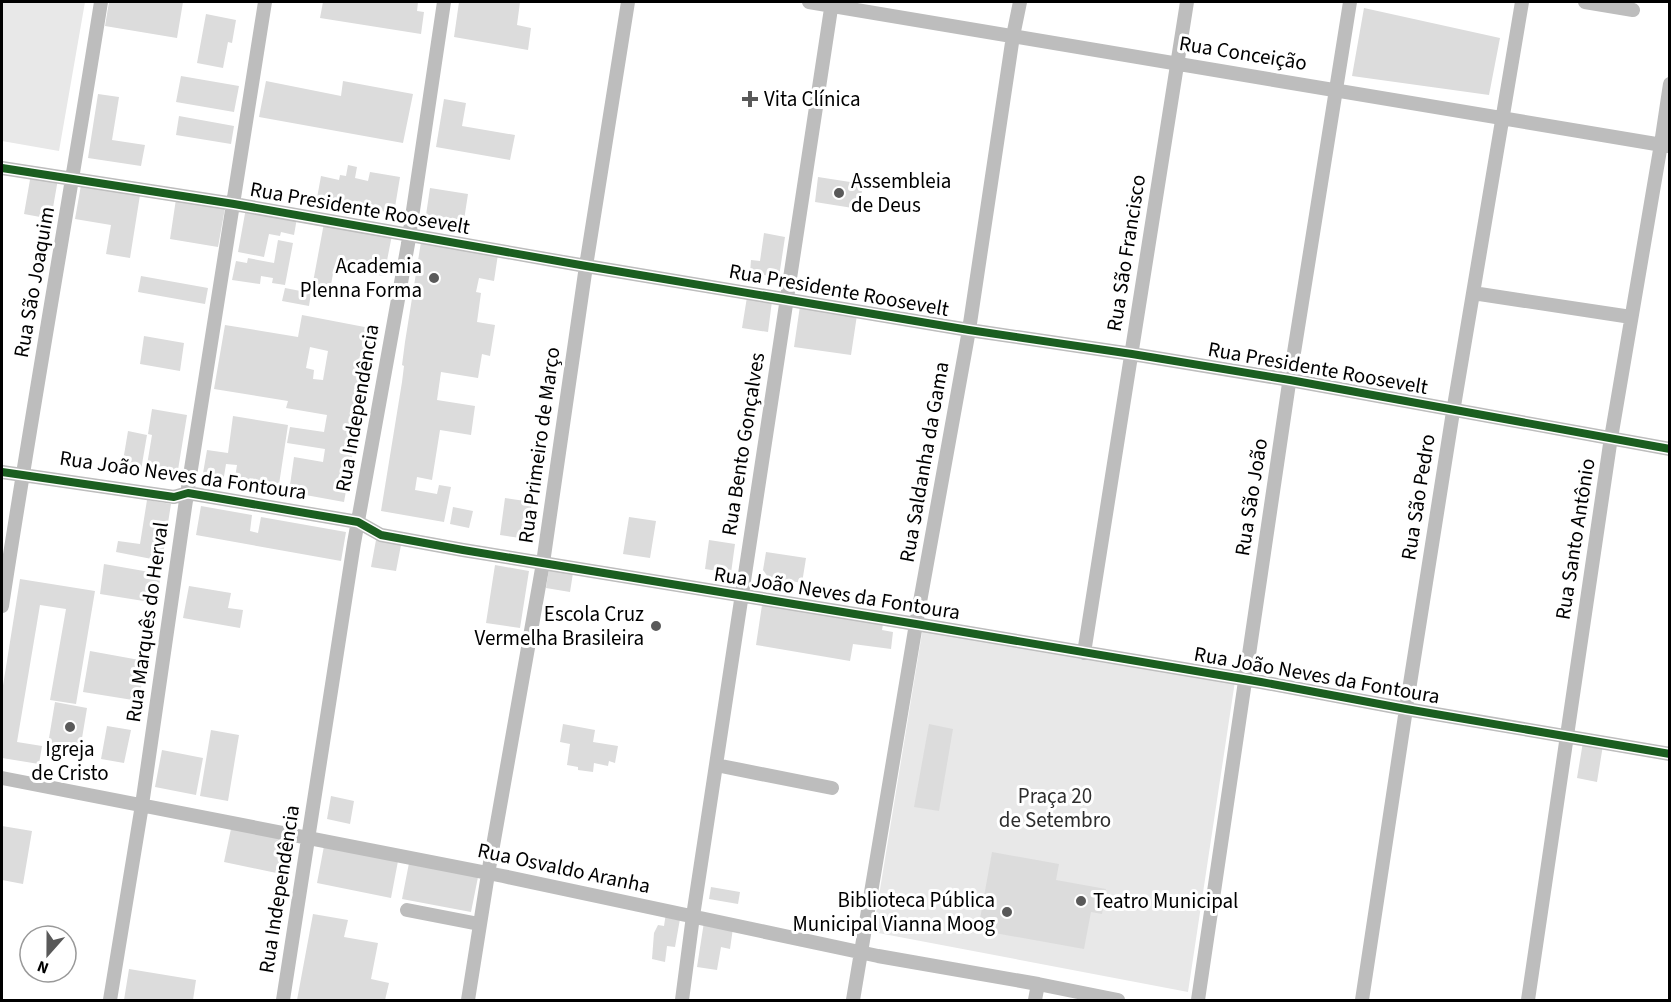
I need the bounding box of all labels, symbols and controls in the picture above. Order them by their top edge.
street label: Rua Conceição [1177,28,1309,78]
place label: Vita Clínica [764,84,861,114]
marker: Vita Clínica [741,90,759,108]
place label: Assembleia de Deus [851,166,951,220]
street label: Rua São Francisco [1099,172,1153,334]
street label: Rua Presidente Roosevelt [248,174,472,242]
marker: Assembleia de Deus [832,186,846,200]
street label: Rua São Joaquim [6,204,62,360]
place label: Academia Plenna Forma [300,251,422,305]
street label: Rua Presidente Roosevelt [727,256,951,324]
marker: Academia Plenna Forma [427,271,441,285]
street label: Rua Independência [327,322,387,494]
street label: Rua Presidente Roosevelt [1206,334,1430,402]
street label: Rua Primeiro de Março [510,345,568,545]
street label: Rua Bento Gonçalves [714,350,772,538]
street label: Rua Saldanha da Gama [892,359,956,565]
street label: Rua São Pedro [1393,432,1443,562]
street label: Rua São João [1227,436,1275,558]
street label: Rua João Neves da Fontoura [58,443,308,507]
street label: Rua Santo Antônio [1547,456,1603,622]
street label: Rua Marquês do Herval [118,520,176,724]
street label: Rua João Neves da Fontoura [712,559,962,627]
place label: Escola Cruz Vermelha Brasileira [474,599,644,653]
marker: Escola Cruz Vermelha Brasileira [649,619,663,633]
street label: Rua João Neves da Fontoura [1192,639,1442,711]
marker: Igreja de Cristo [63,720,77,734]
place label: Igreja de Cristo [31,734,109,788]
park label: Praça 20 de Setembro [999,781,1111,835]
street label: Rua Independência [251,803,307,975]
street label: Rua Osvaldo Aranha [475,835,653,901]
place label: Biblioteca Pública Municipal Vianna Moog [792,885,995,939]
place label: Teatro Municipal [1093,886,1238,916]
marker: Teatro Municipal [1074,894,1088,908]
marker: Biblioteca Pública Municipal Vianna Moog [1000,905,1014,919]
north arrow [18,924,78,984]
text: N [34,955,52,979]

